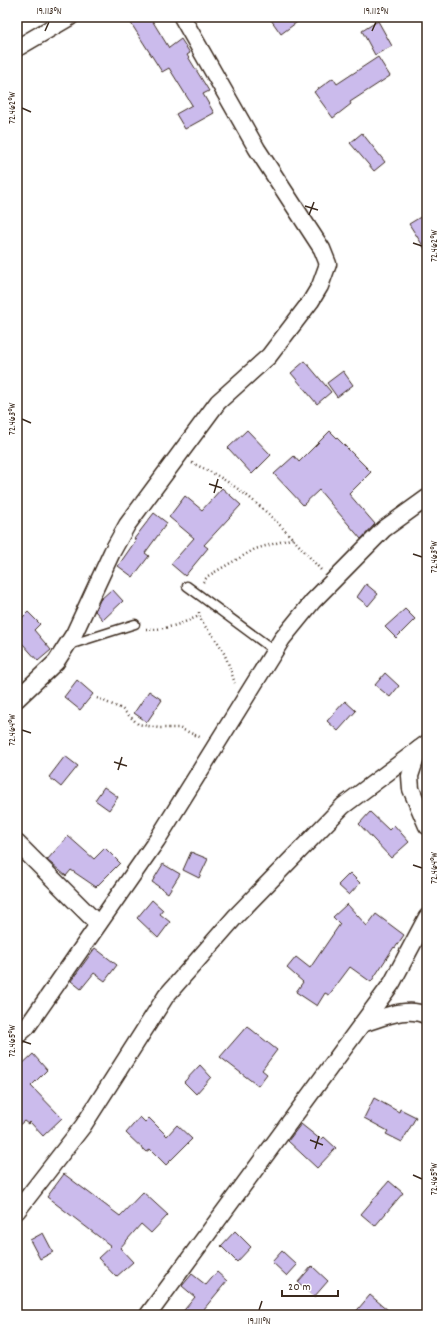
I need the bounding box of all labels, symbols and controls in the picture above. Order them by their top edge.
text: 19.113°N [36,5,62,19]
text: 19.112°N [363,5,389,19]
text: 72.462°W [6,92,20,124]
text: 72.462°W [428,230,442,262]
text: 72.463°W [6,403,20,435]
text: 72.463°W [428,541,442,573]
text: 72.464°W [6,714,20,746]
text: 72.464°W [428,852,442,884]
text: 72.465°W [6,1025,20,1057]
text: 72.465°W [428,1163,442,1195]
scale bar [282,1272,338,1298]
text: 20 m [288,1279,311,1296]
text: 19.111°N [247,1315,271,1329]

